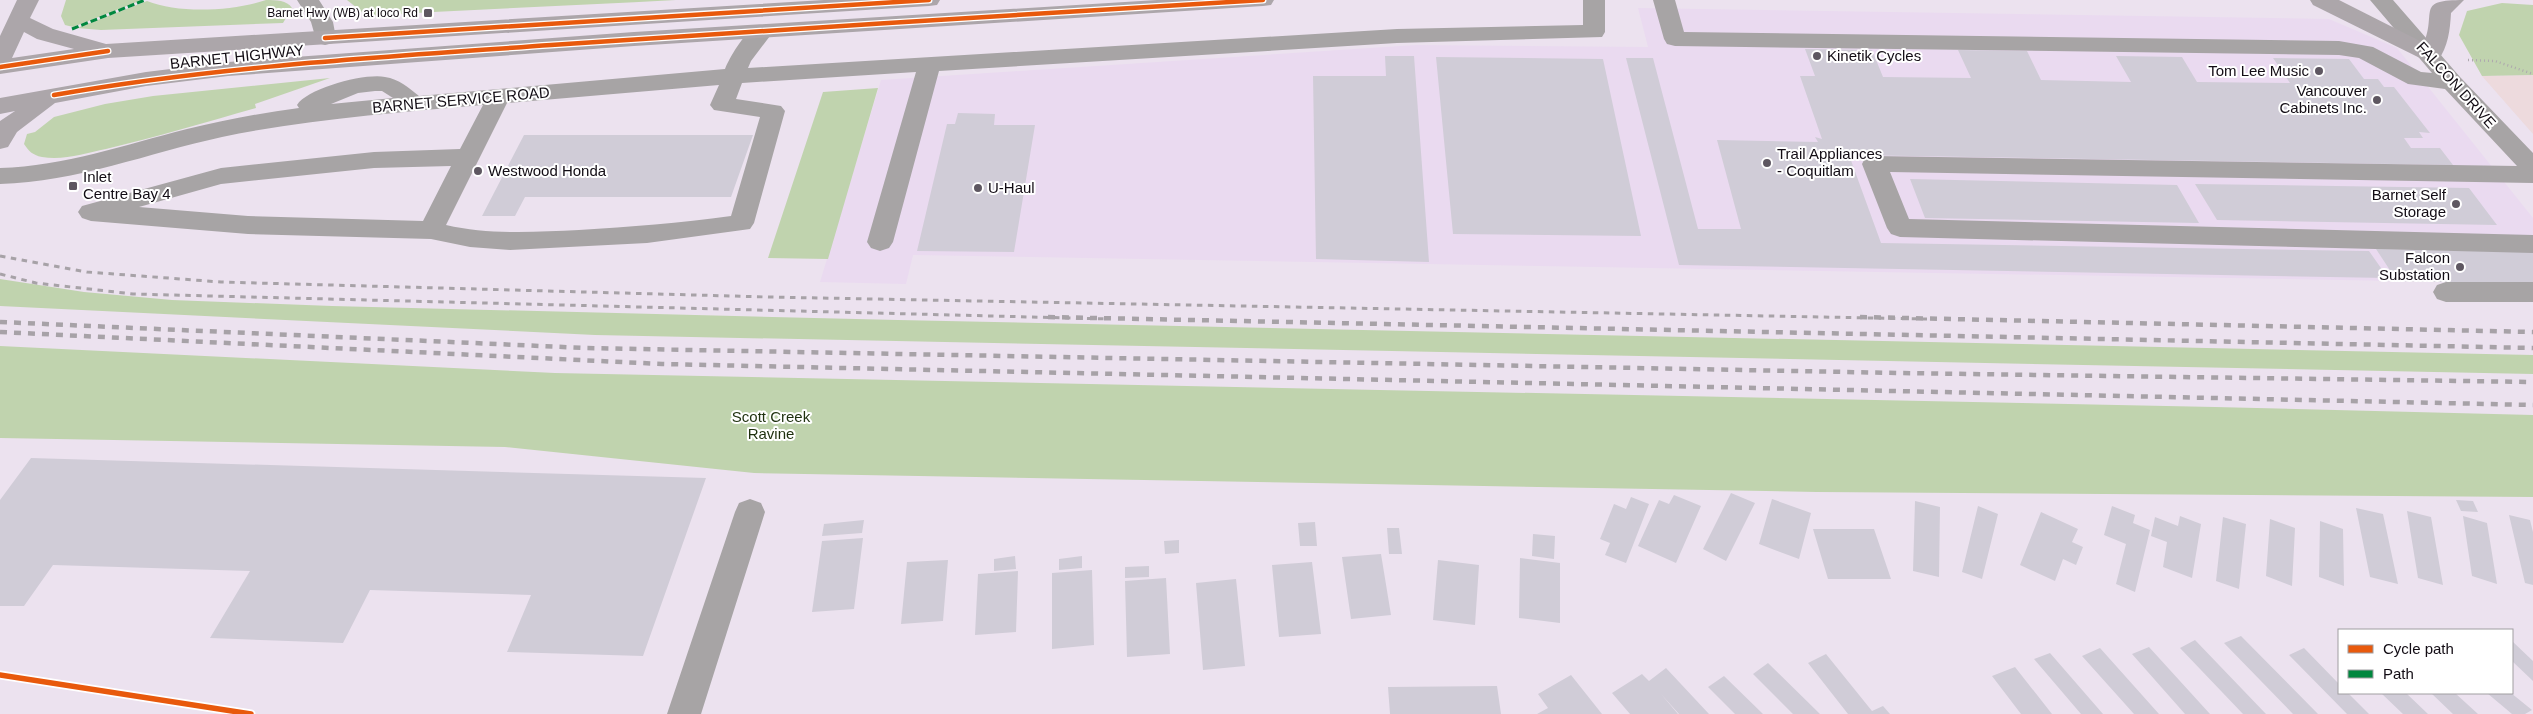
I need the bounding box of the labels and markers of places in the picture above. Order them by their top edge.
place label: Barnet Hwy (WB) at Ioco Rd [267,6,418,20]
marker: Barnet Hwy (WB) at Ioco Rd [422,7,434,19]
place label: Kinetik Cycles [1827,47,1921,64]
marker: Kinetik Cycles [1811,50,1823,62]
place label: Tom Lee Music [2208,62,2309,79]
marker: Tom Lee Music [2313,65,2325,77]
place label: Vancouver Cabinets Inc. [2279,82,2367,116]
marker: Vancouver Cabinets Inc. [2371,94,2383,106]
place label: Trail Appliances - Coquitlam [1777,145,1882,179]
marker: Trail Appliances - Coquitlam [1761,157,1773,169]
place label: Westwood Honda [488,162,607,179]
marker: Westwood Honda [472,165,484,177]
place label: Inlet Centre Bay 4 [83,168,171,202]
place label: U-Haul [988,179,1035,196]
marker: Inlet Centre Bay 4 [67,180,79,192]
marker: U-Haul [972,182,984,194]
place label: Barnet Self Storage [2372,186,2447,220]
marker: Barnet Self Storage [2450,198,2462,210]
place label: Falcon Substation [2379,249,2450,283]
marker: Falcon Substation [2454,261,2466,273]

